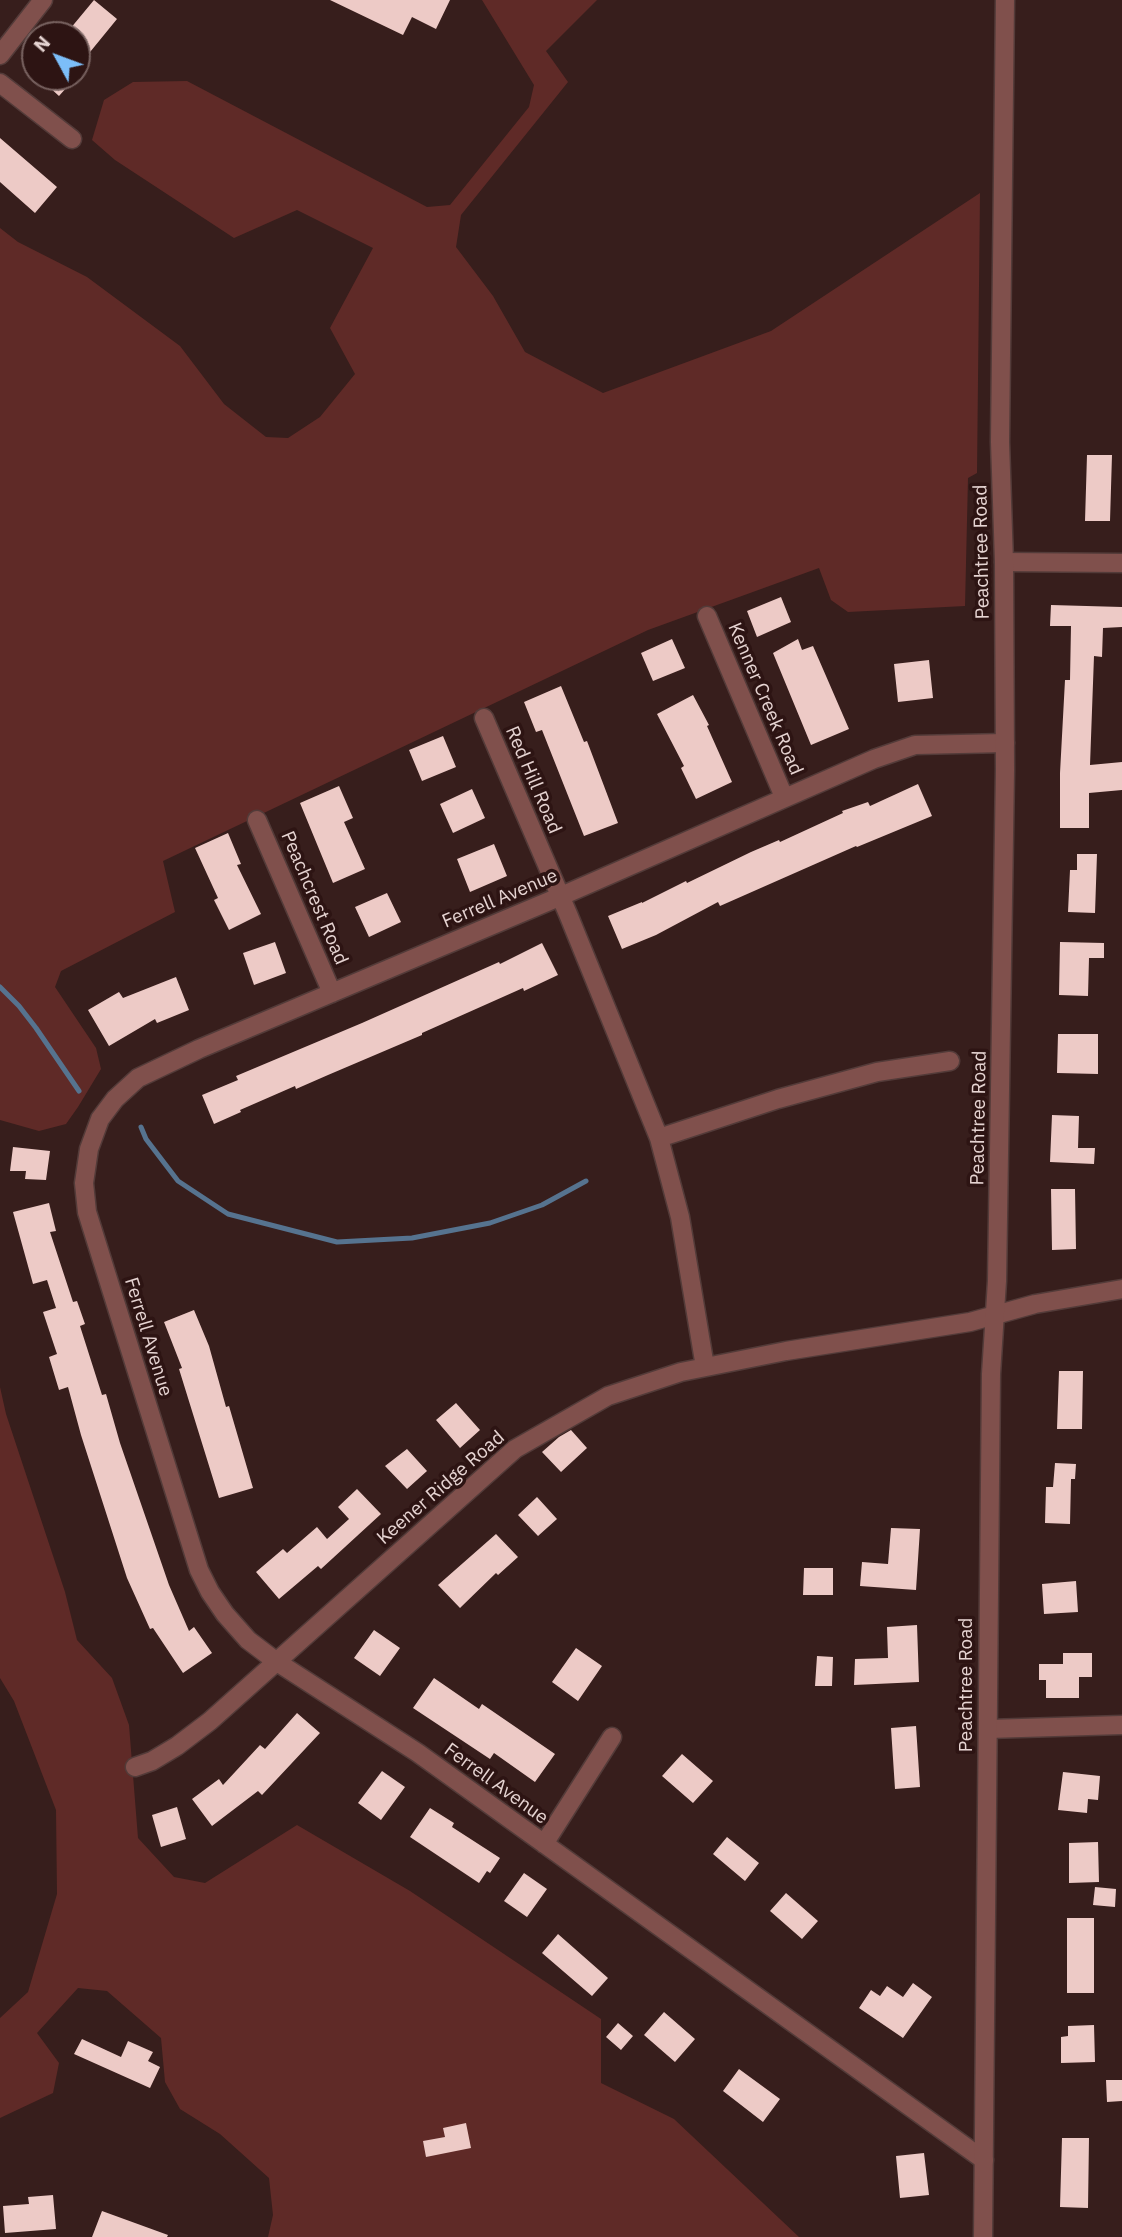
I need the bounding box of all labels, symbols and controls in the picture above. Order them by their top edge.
north arrow [21,21,91,91]
text: N [28,30,55,57]
street label: Peachtree Road [969,484,995,620]
street label: Kenner Creek Road [723,619,807,779]
street label: Red Hill Road [500,723,566,837]
street label: Peachcrest Road [276,828,352,968]
street label: Ferrell Avenue [439,864,561,934]
street label: Peachtree Road [966,1050,992,1186]
street label: Ferrell Avenue [119,1275,177,1399]
street label: Keener Ridge Road [373,1426,509,1550]
street label: Peachtree Road [956,1618,978,1752]
street label: Ferrell Avenue [440,1739,552,1829]

